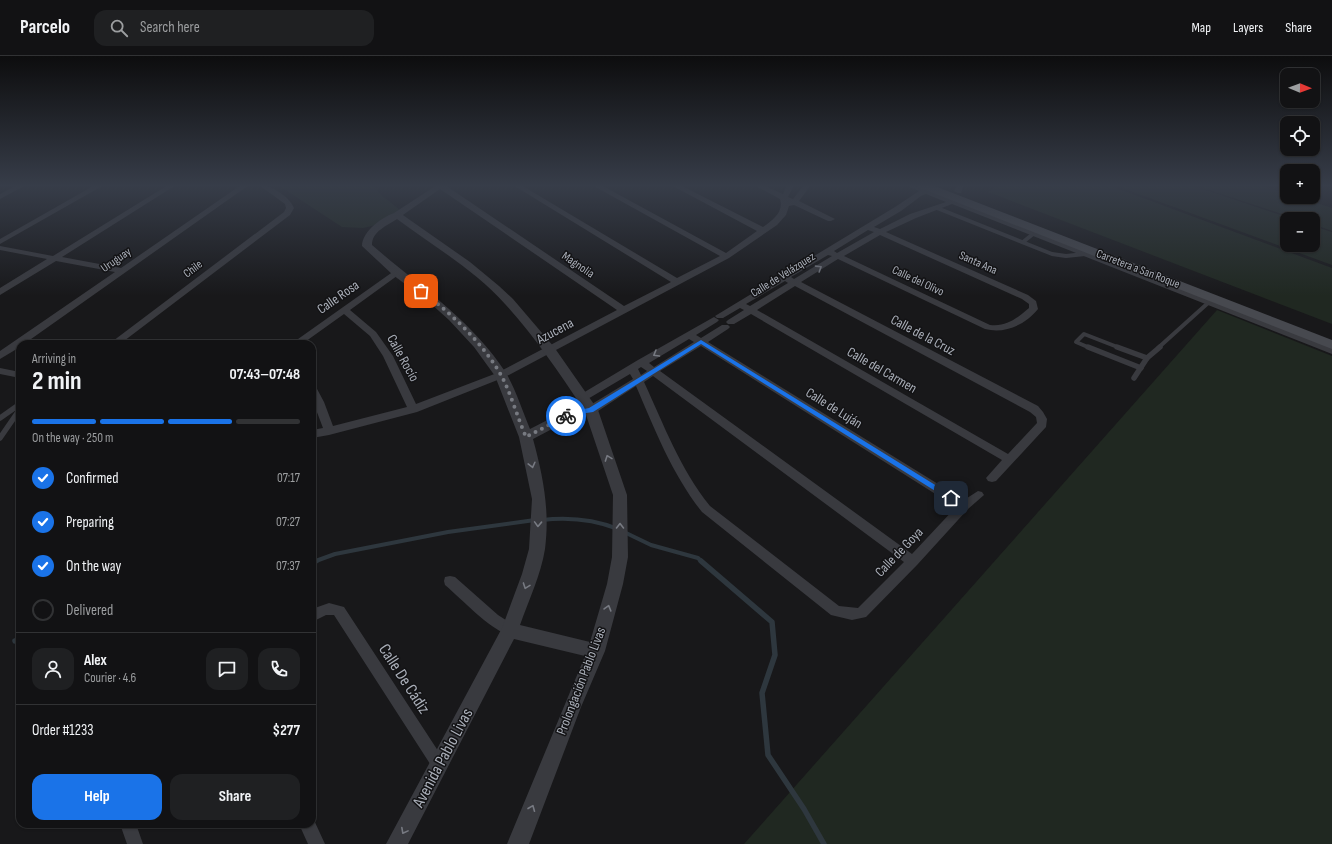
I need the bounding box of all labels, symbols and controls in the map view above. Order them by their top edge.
search box [94,10,374,46]
text: Parcelo [20,16,70,39]
icon: search [108,17,130,39]
text: Search here [140,18,200,37]
text: Map [1191,19,1211,36]
text: Layers [1233,19,1263,36]
text: Share [1285,19,1312,36]
north arrow [1280,68,1320,108]
map controls [1280,68,1320,252]
button: locate [1280,116,1320,156]
button: + [1280,164,1320,204]
button: − [1280,212,1320,252]
street label: Uruguay [98,244,134,276]
street label: Carretera a San Roque [1094,246,1182,292]
street label: Santa Ana [957,248,1000,278]
street label: Magnolia [559,249,597,281]
street label: Calle de Velázquez [748,249,819,301]
street label: Chile [180,257,206,281]
street label: Calle del Olivo [890,262,946,300]
one-way arrow [815,265,822,273]
pin [404,274,438,308]
street label: Calle Rosa [314,276,362,318]
icon: bag [410,280,432,302]
street label: Calle de la Cruz [888,311,958,359]
street label: Azucena [533,314,576,348]
street label: Calle Rocío [383,332,423,385]
street label: Calle del Carmen [844,343,920,397]
one-way arrow [653,349,660,356]
text: Arriving in [32,351,76,367]
text: 07:43–07:48 [230,365,300,384]
text: 2 min [32,366,82,397]
street label: Calle de Luján [803,384,865,432]
courier [546,396,586,436]
icon: bike [555,405,577,427]
text: On the way · 250 m [32,430,113,446]
one-way arrow [605,454,613,461]
one-way arrow [528,461,536,468]
icon: check [32,467,54,489]
text: Confirmed [66,469,119,488]
text: 07:17 [277,470,300,486]
pin [934,481,968,515]
icon: home [940,487,962,509]
icon: check [32,511,54,533]
text: Preparing [66,513,114,532]
text: 07:27 [276,514,300,530]
one-way arrow [534,521,542,527]
one-way arrow [616,523,624,529]
street label: Calle de Goya [871,524,927,580]
icon: check [32,555,54,577]
text: On the way [66,557,121,576]
text: 07:37 [276,558,300,574]
one-way arrow [522,583,530,590]
text: Delivered [66,601,113,620]
one-way arrow [603,605,612,612]
street label: Prolongación Pablo Livas [553,625,609,737]
street label: Calle De Cádiz [374,640,434,718]
button: person [32,648,74,690]
button: chat [206,648,248,690]
button: phone [258,648,300,690]
text: Alex [84,651,107,670]
text: Courier · 4.6 [84,670,136,686]
street label: Avenida Pablo Livas [408,705,477,812]
text: Order #1233 [32,721,93,740]
text: $277 [273,721,300,740]
button: Help [32,774,162,820]
button: Share [170,774,300,820]
one-way arrow [527,804,535,811]
one-way arrow [401,827,409,834]

